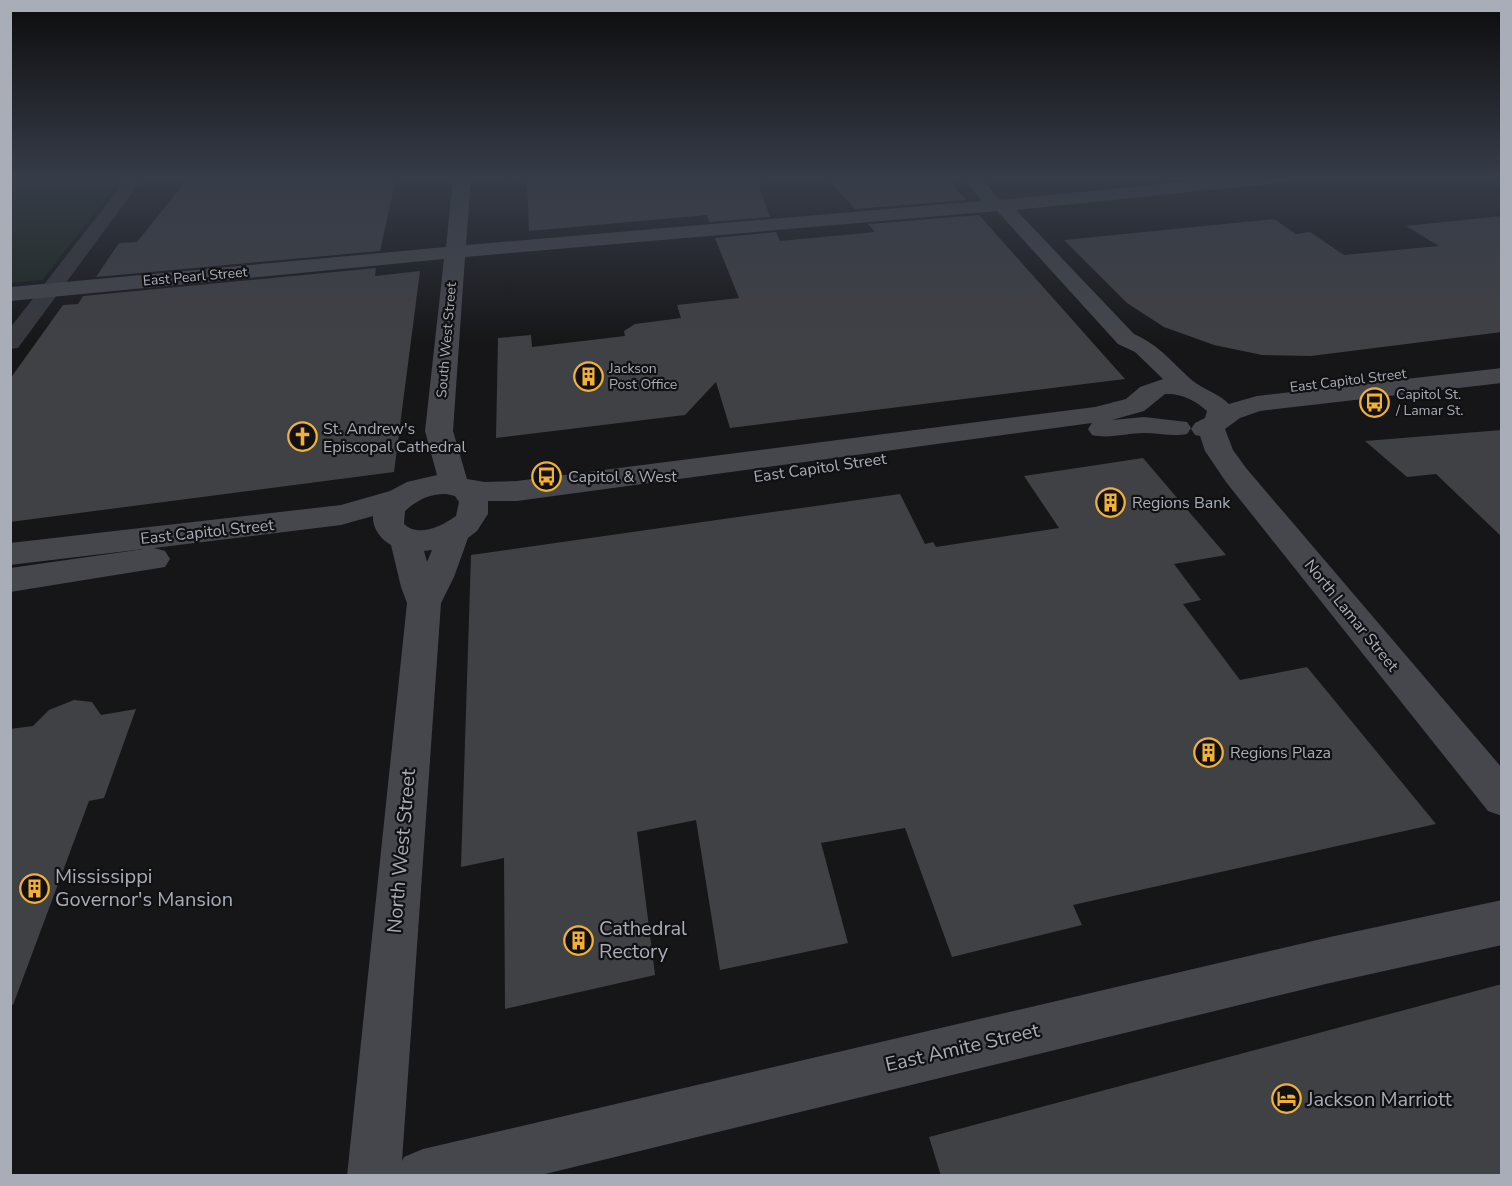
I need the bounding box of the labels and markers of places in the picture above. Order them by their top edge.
place label: Jackson Post Office [608,359,677,394]
building icon: Jackson Post Office [572,360,604,392]
place label: Capitol St. / Lamar St. [1395,385,1463,420]
bus stop icon: Capitol St. / Lamar St. [1359,386,1391,418]
place label: St. Andrew's Episcopal Cathedral [323,418,467,458]
church icon: St. Andrew's Episcopal Cathedral [286,421,318,453]
bus stop icon: Capitol & West [531,460,563,492]
place label: Capitol & West [568,466,677,488]
building icon: Regions Bank [1095,486,1127,518]
place label: Regions Bank [1132,492,1231,514]
building icon: Regions Plaza [1193,736,1225,768]
place label: Regions Plaza [1230,742,1331,764]
place label: Mississippi Governor's Mansion [55,863,233,913]
building icon: Mississippi Governor's Mansion [18,872,50,904]
place label: Cathedral Rectory [599,915,687,965]
building icon: Cathedral Rectory [562,924,594,956]
hotel icon: Jackson Marriott [1270,1083,1302,1115]
place label: Jackson Marriott [1306,1086,1453,1113]

